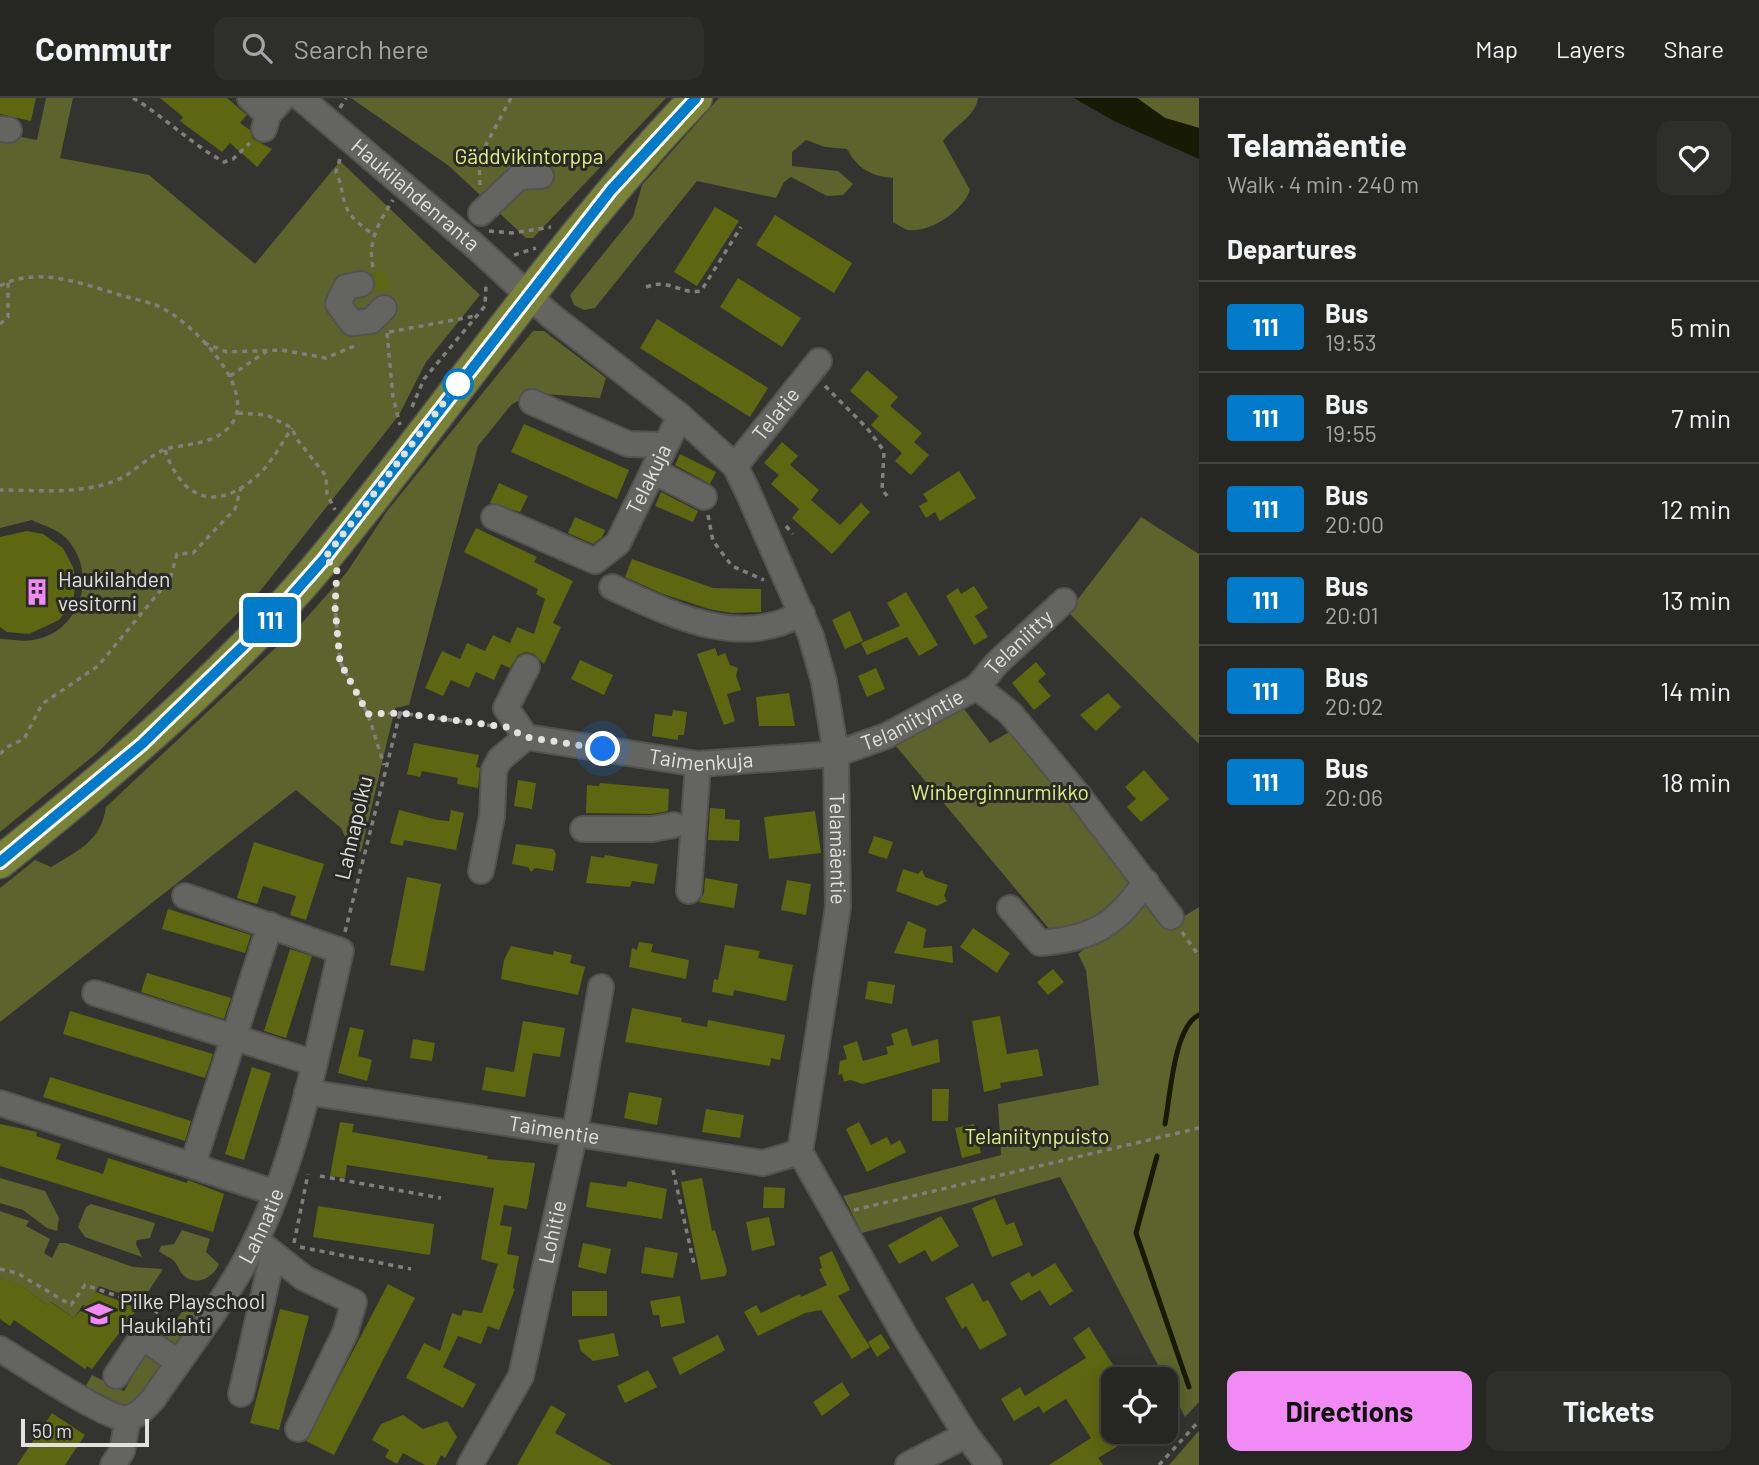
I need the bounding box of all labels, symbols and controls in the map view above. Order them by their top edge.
search box [214,17,704,80]
text: Commutr [35,28,172,68]
icon: search [238,29,276,67]
text: Search here [294,33,429,64]
text: Map [1475,34,1518,63]
text: Layers [1556,34,1625,63]
text: Share [1663,34,1724,63]
button: heart [1657,121,1731,195]
text: Telamäentie [1227,124,1407,164]
street label: Haukilahdenranta [347,133,485,256]
park label: Gäddvikintorppa [454,143,604,168]
text: Walk · 4 min · 240 m [1227,170,1419,198]
text: Departures [1227,233,1357,264]
text: Bus [1325,297,1368,328]
text: 5 min [1670,311,1731,342]
text: 111 [1253,312,1278,341]
text: 19:53 [1325,328,1377,356]
unlabelled marker [443,369,473,399]
street label: Telatie [746,382,804,445]
text: Bus [1325,388,1368,419]
text: 7 min [1671,402,1731,433]
text: 111 [1253,403,1278,432]
text: 19:55 [1325,419,1376,447]
street label: Telakuja [620,440,675,518]
text: Bus [1325,479,1368,510]
text: 12 min [1661,493,1731,524]
text: 111 [1253,494,1278,523]
text: 20:00 [1325,510,1384,538]
place label: Haukilahden vesitorni [58,566,170,615]
text: Bus [1325,570,1368,601]
building icon: Haukilahden vesitorni [22,577,52,607]
text: 13 min [1661,584,1731,615]
text: 111 [1253,585,1278,614]
line badge: 111 [230,597,310,643]
text: 20:01 [1325,601,1379,629]
street label: Telaniitty [978,604,1057,680]
text: 111 [257,605,283,634]
text: Bus [1325,661,1368,692]
text: 14 min [1660,675,1731,706]
text: 111 [1253,676,1278,705]
street label: Telaniityntie [857,683,967,755]
text: 20:02 [1325,692,1383,720]
your location [585,731,620,766]
street label: Taimenkuja [647,742,754,775]
text: Bus [1325,752,1368,783]
text: 18 min [1661,766,1731,797]
text: 111 [1253,767,1278,796]
street label: Lahnapolku [328,773,377,882]
park label: Winberginnurmikko [911,779,1089,804]
text: 20:06 [1325,783,1383,811]
street label: Telamäentie [826,792,852,905]
street label: Taimentie [507,1110,601,1148]
park label: Telaniitynpuisto [965,1123,1109,1148]
street label: Lahnatie [232,1184,288,1268]
street label: Lohitie [532,1198,571,1266]
place label: Pilke Playschool Haukilahti [120,1288,265,1337]
school or university icon: Pilke Playschool Haukilahti [84,1299,114,1329]
map controls [1101,1367,1178,1444]
button: locate [1101,1367,1178,1444]
button: Directions [1227,1371,1472,1451]
button: Tickets [1486,1371,1731,1451]
scale bar [21,1416,149,1448]
text: 50 m [32,1419,72,1442]

